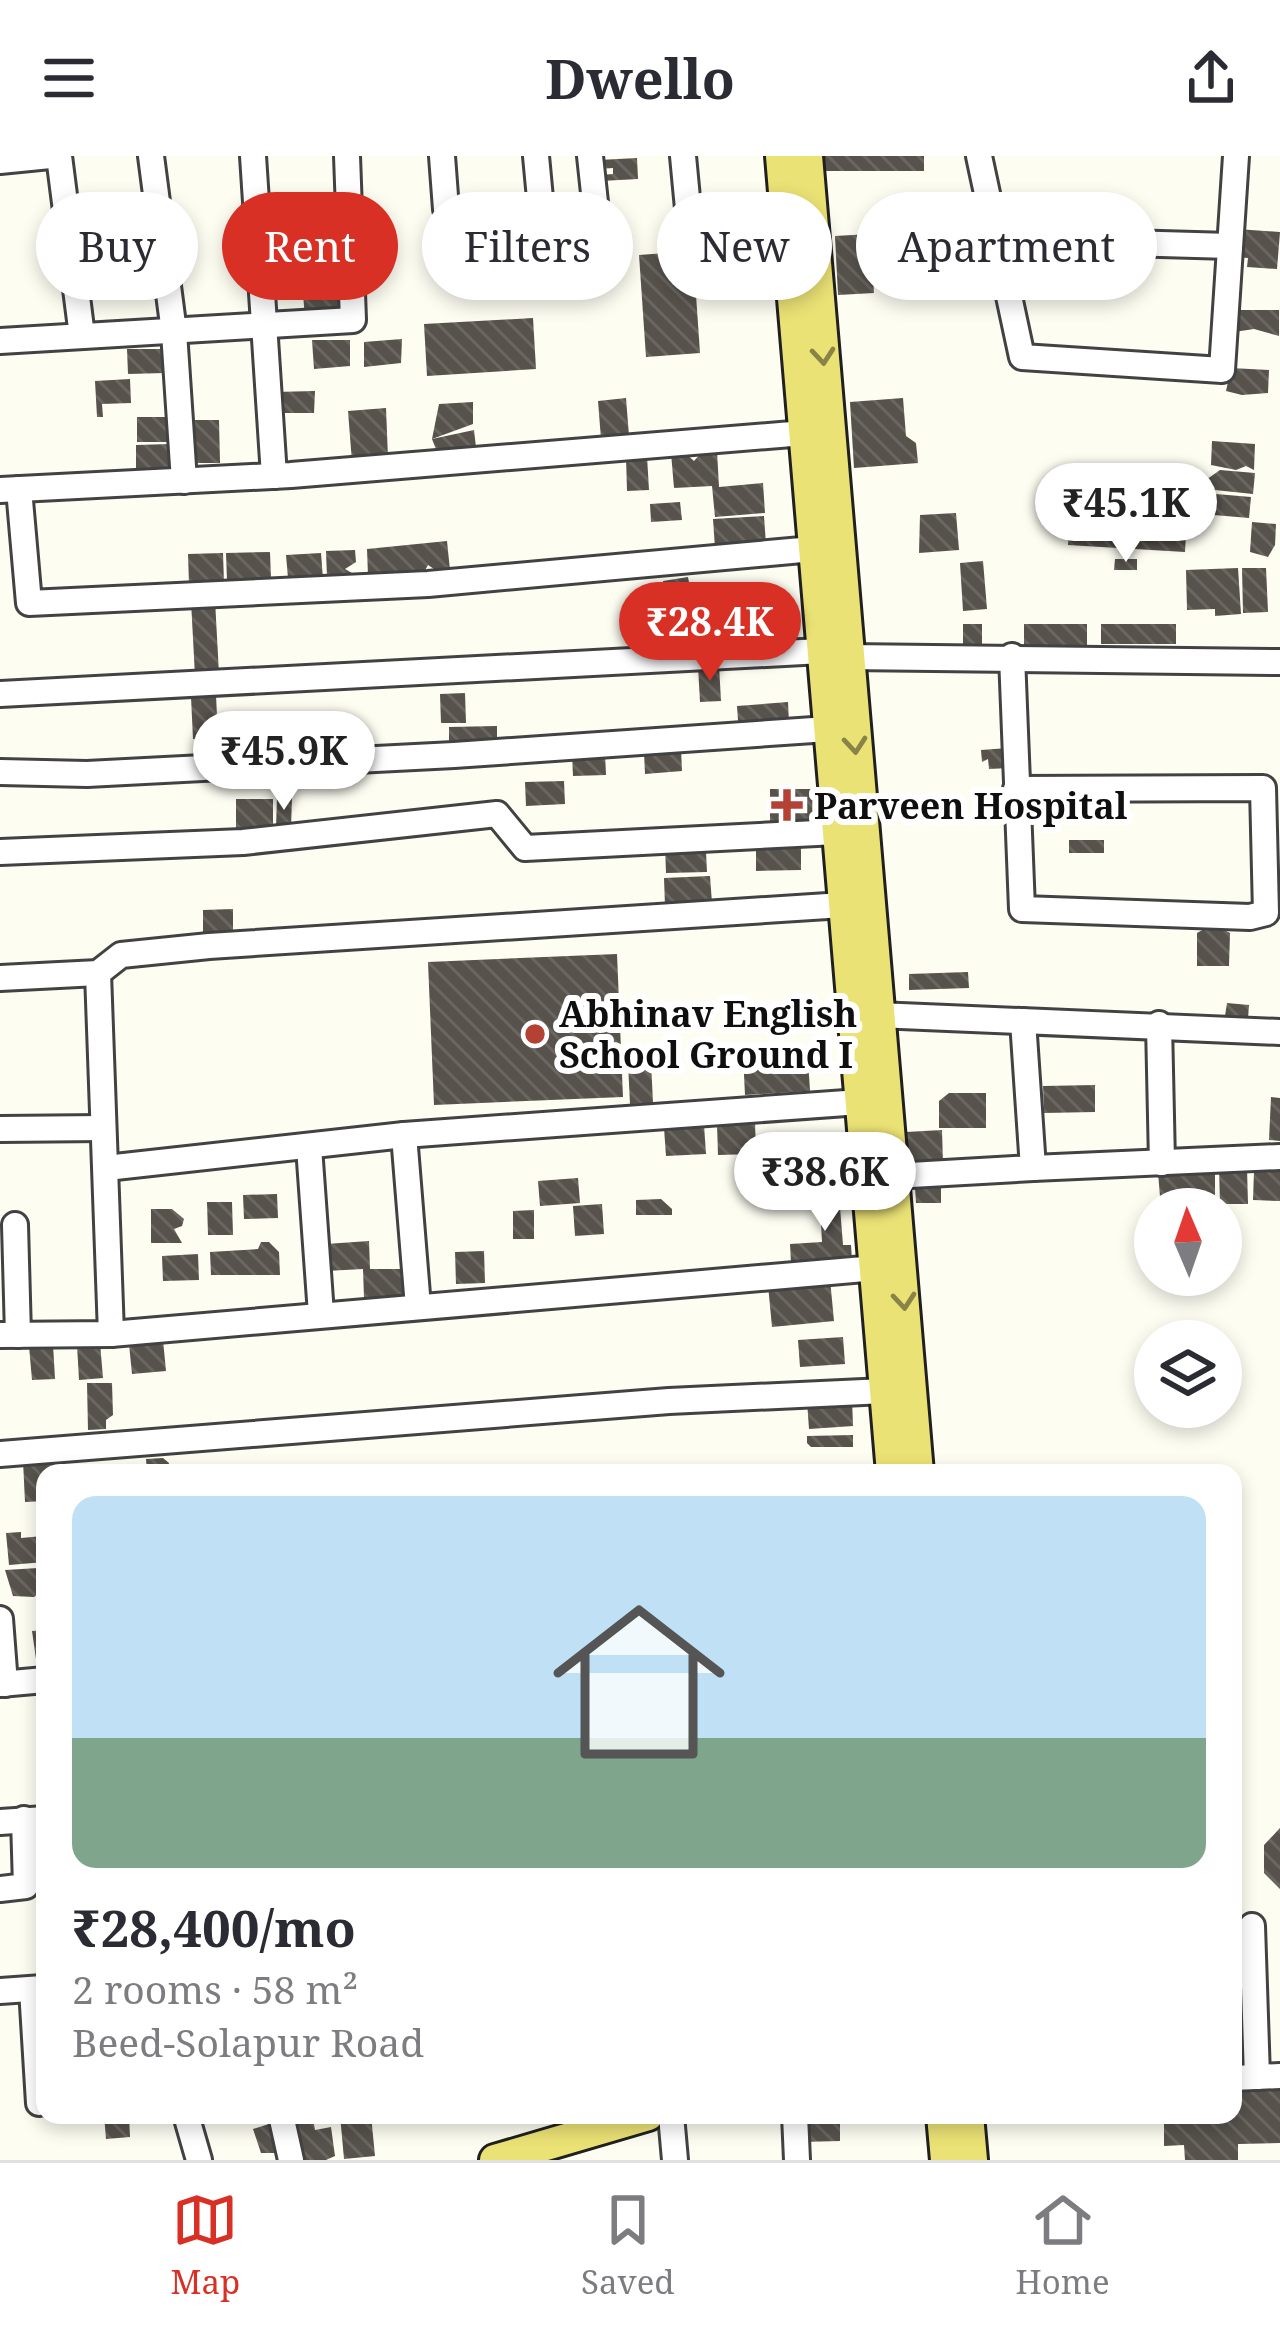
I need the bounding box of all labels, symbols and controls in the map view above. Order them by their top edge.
text: Dwello [545,41,735,115]
icon: menu [36,45,102,111]
icon: share [1178,45,1244,111]
chip: Buy [36,192,198,300]
chip: Rent [222,192,398,300]
chip: Filters [422,192,633,300]
chip: New [657,192,832,300]
chip: Apartment [856,192,1157,300]
one-way arrow [810,347,836,366]
pin: ₹45.1K [1028,463,1224,565]
text: ₹45.1K [1062,475,1190,528]
pin: ₹28.4K [612,582,808,684]
text: ₹28.4K [646,594,774,647]
pin: ₹45.9K [186,711,382,813]
text: ₹45.9K [220,723,348,776]
one-way arrow [842,736,867,755]
place label: Parveen Hospital [814,781,1128,830]
marker: Parveen Hospital [771,789,803,821]
place label: Abhinav English School Ground I [559,989,857,1079]
marker: Abhinav English School Ground I [522,1021,548,1047]
pin: ₹38.6K [727,1132,923,1234]
text: ₹38.6K [761,1144,889,1197]
north arrow [1134,1188,1242,1296]
map controls [1134,1188,1242,1428]
one-way arrow [891,1292,917,1311]
button: layers [1134,1320,1242,1428]
icon: home [531,1574,747,1790]
text: ₹28,400/mo [72,1892,356,1962]
text: 2 rooms · 58 m² [72,1962,358,2015]
text: Beed-Solapur Road [72,2015,424,2068]
tab: Map [170,2187,240,2304]
tab: Saved [581,2187,675,2304]
tab: Home [1016,2187,1110,2304]

